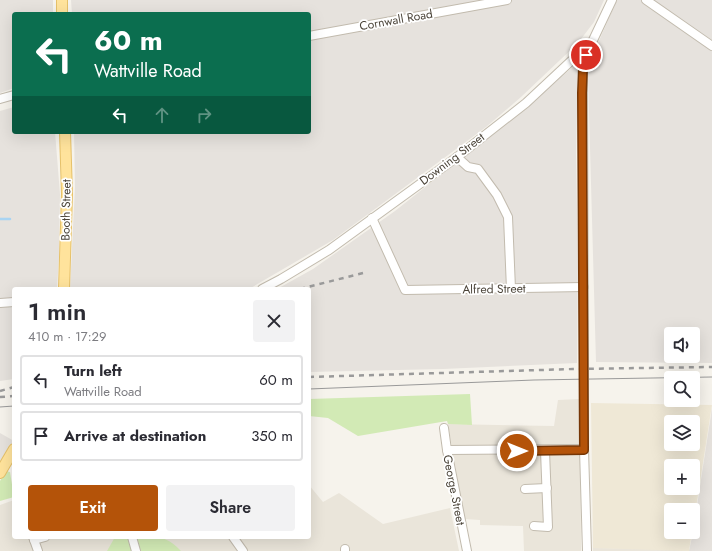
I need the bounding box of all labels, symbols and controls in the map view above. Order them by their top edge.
street label: Cornwall Road [358,5,434,35]
text: 60 m [94,20,163,61]
icon: left [28,28,80,80]
pin [569,38,603,72]
icon: arrive [575,44,597,66]
text: Wattville Road [94,58,202,84]
icon: left [109,104,131,126]
icon: ahead [151,104,173,126]
icon: right [193,104,215,126]
street label: Downing Street [416,128,488,190]
street label: Booth Street [56,179,76,241]
street label: Alfred Street [462,279,526,299]
text: 1 min [28,294,86,329]
button: close [253,300,295,342]
text: 410 m · 17:29 [28,327,106,346]
map controls [664,327,700,539]
button: sound [664,327,700,363]
text: Turn left [64,360,122,382]
icon: left [30,369,52,391]
text: 60 m [259,369,293,391]
button: search [664,371,700,407]
text: Wattville Road [64,382,142,401]
button: layers [664,415,700,451]
icon: arrive [30,425,52,447]
text: Arrive at destination [64,425,206,447]
text: 350 m [251,425,293,447]
position arrow [496,430,538,472]
street label: George Street [438,453,470,527]
button: + [664,459,700,495]
button: Exit [28,485,158,531]
button: Share [166,485,295,531]
button: − [664,503,700,539]

